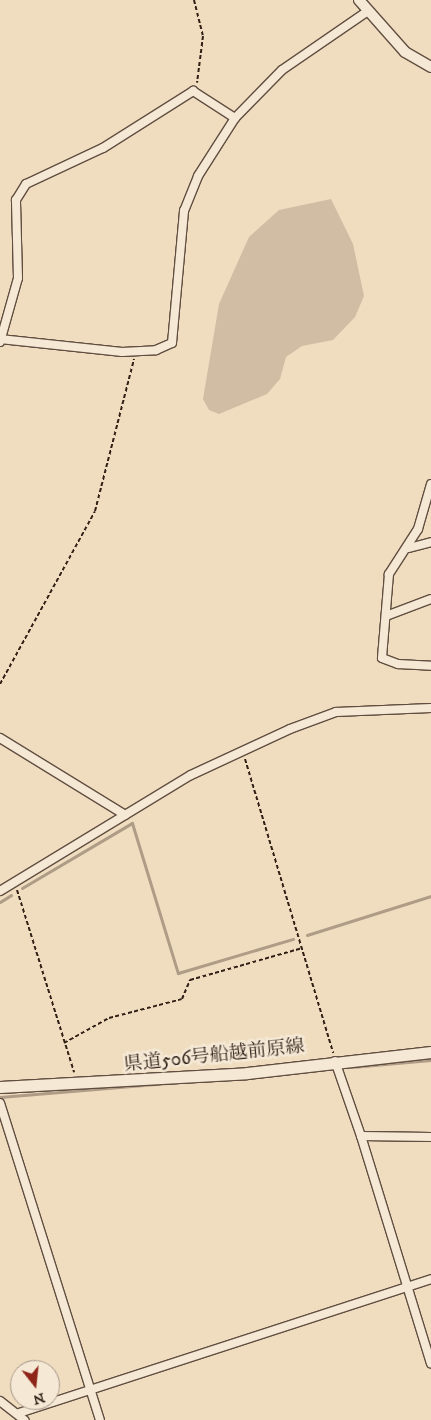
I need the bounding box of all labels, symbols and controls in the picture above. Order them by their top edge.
street label: 県道506号船越前原線 [123,1035,305,1077]
north arrow [10,1360,60,1410]
text: N [31,1388,47,1409]

